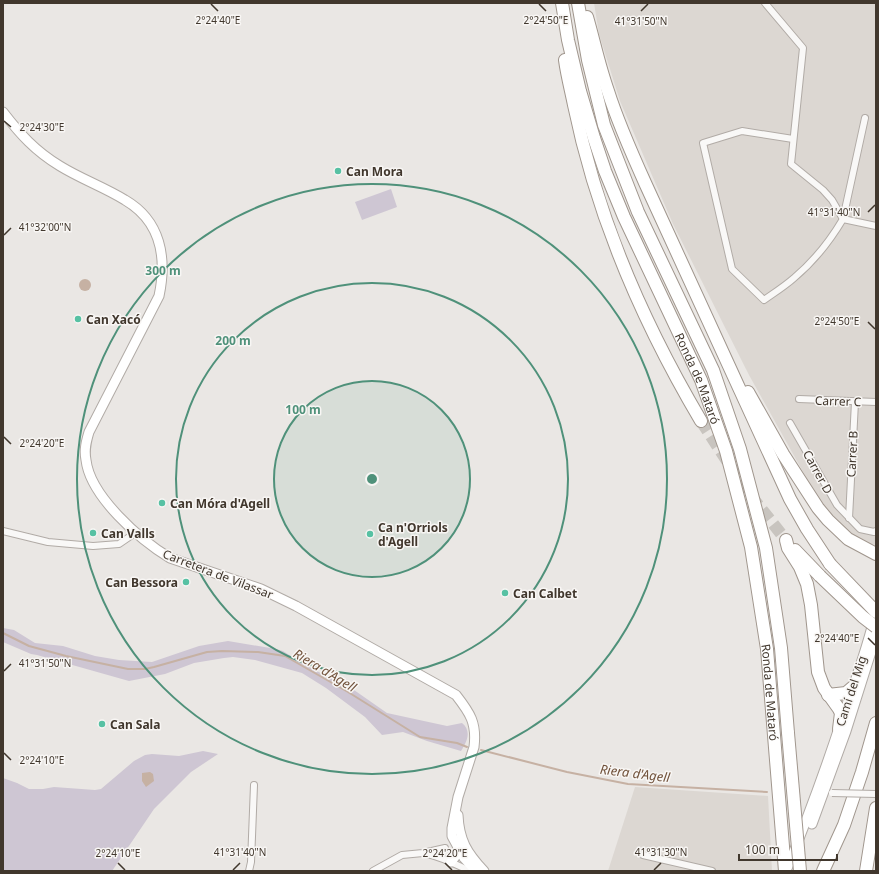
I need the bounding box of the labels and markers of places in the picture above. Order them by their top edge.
place label: Can Mora [346,163,403,180]
marker: Can Mora [333,166,343,176]
place label: Can Xacó [86,311,141,328]
marker: Can Xacó [73,314,83,324]
centre of rings [365,472,379,486]
place label: Can Móra d'Agell [170,495,270,512]
marker: Can Móra d'Agell [157,498,167,508]
place label: Ca n'Orriols d'Agell [378,519,448,550]
place label: Can Valls [101,525,155,542]
marker: Can Valls [88,528,98,538]
marker: Ca n'Orriols d'Agell [365,529,375,539]
place label: Can Bessora [105,574,178,591]
marker: Can Bessora [181,577,191,587]
place label: Can Calbet [513,585,577,602]
marker: Can Calbet [500,588,510,598]
place label: Can Sala [110,716,160,733]
marker: Can Sala [97,719,107,729]

